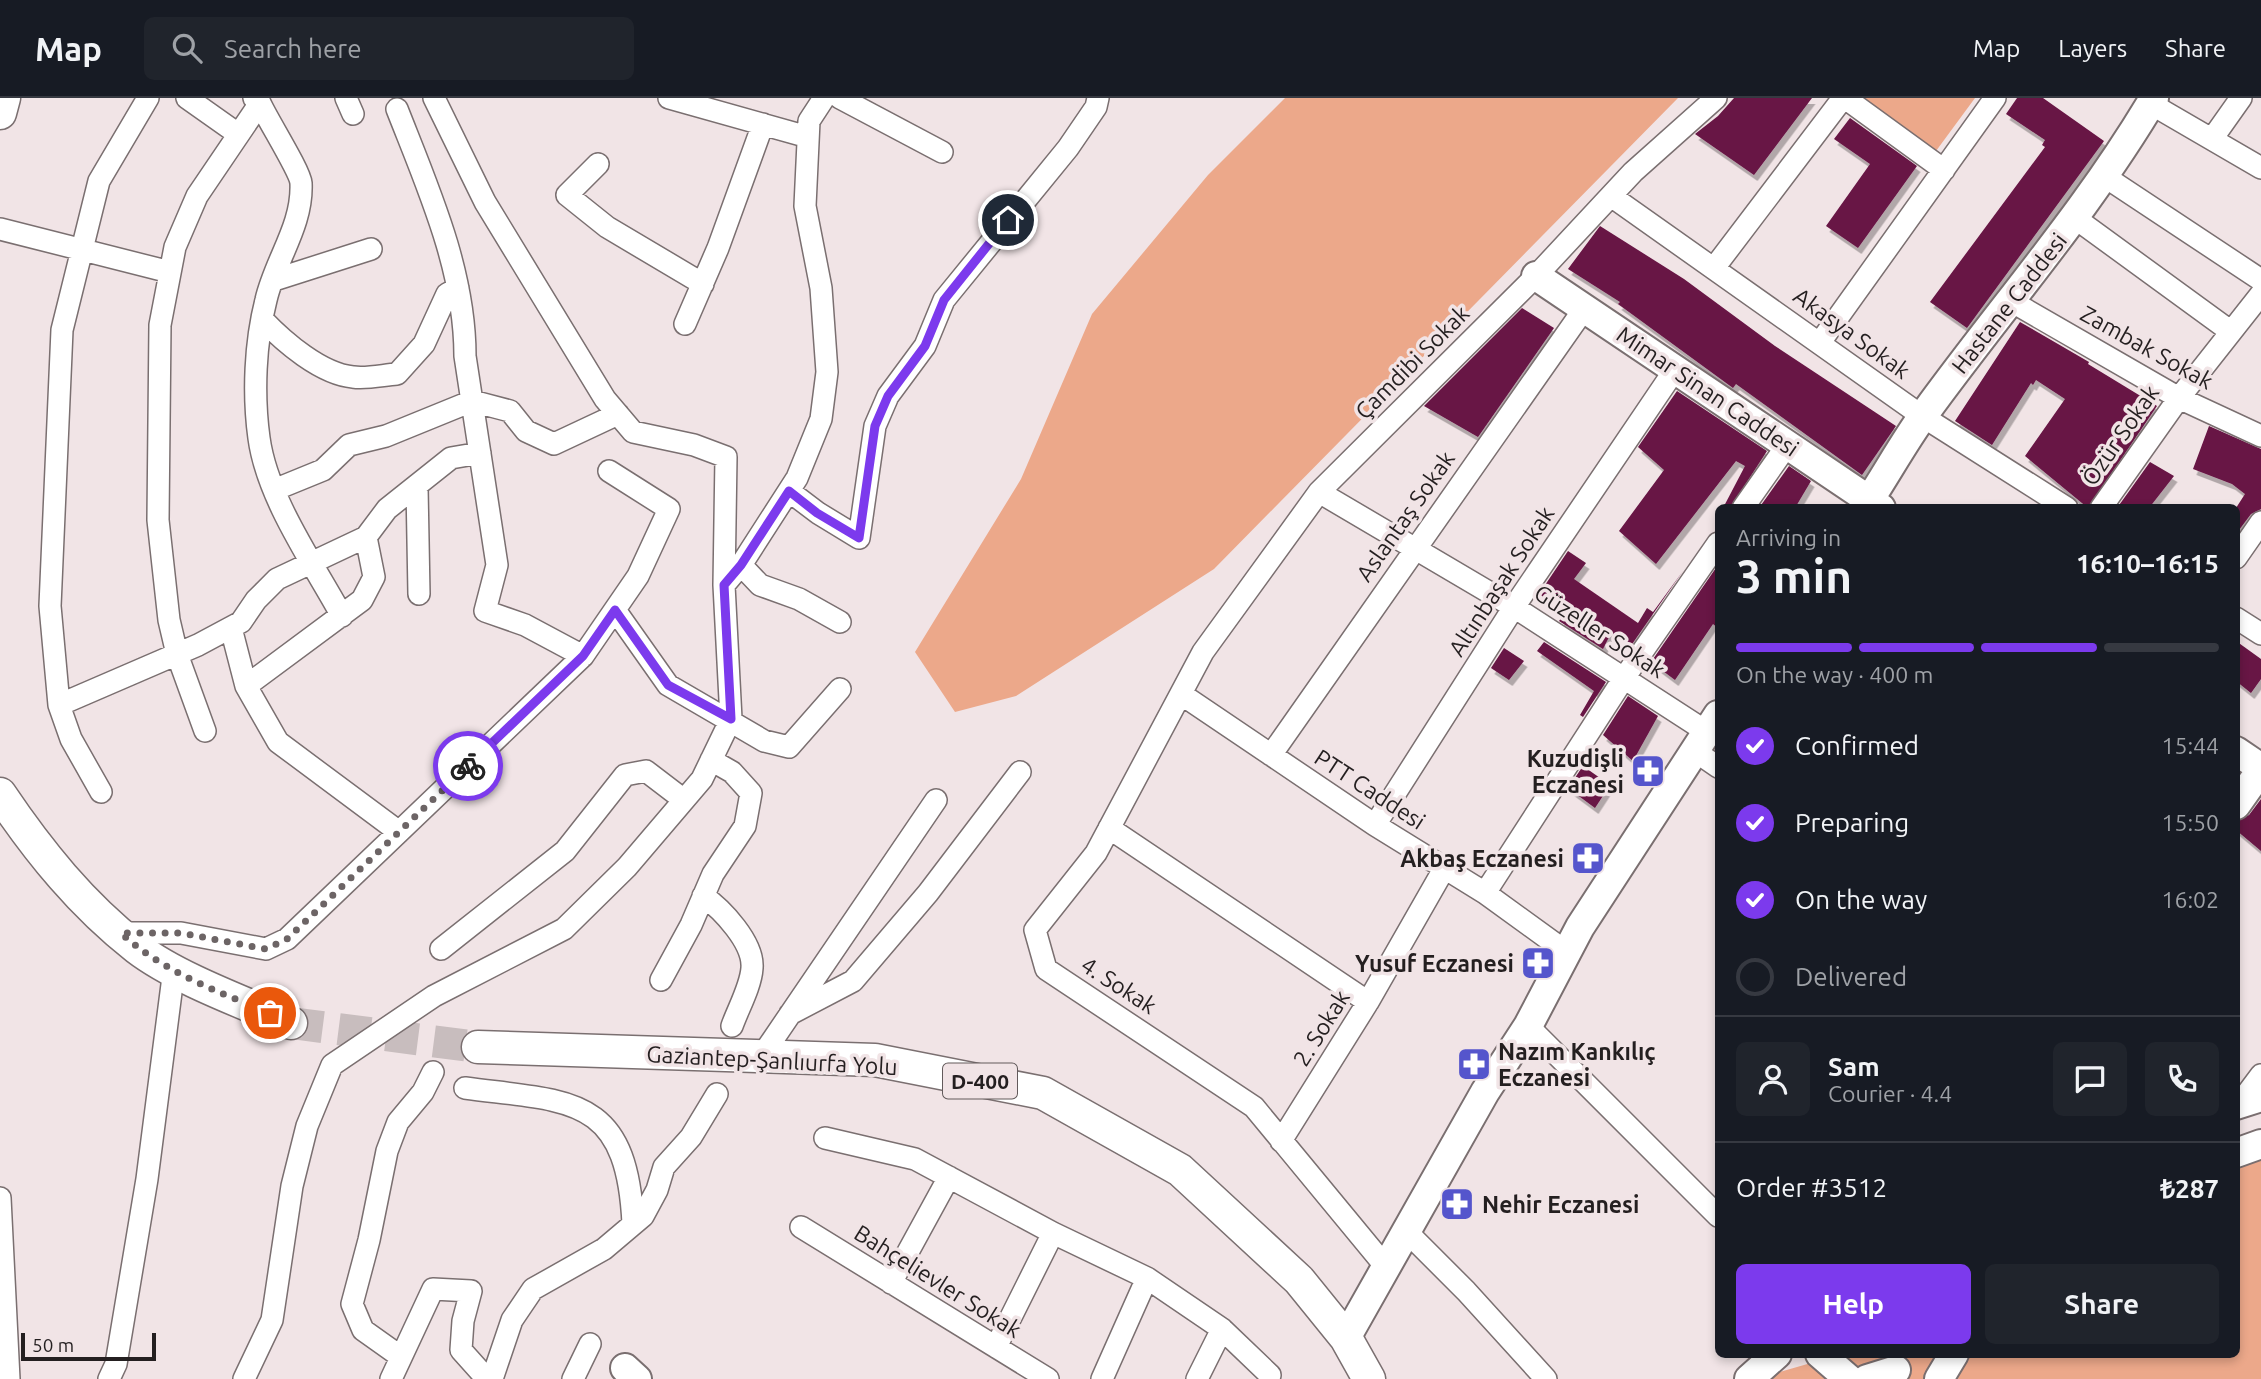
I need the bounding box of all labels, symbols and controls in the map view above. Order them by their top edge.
search box [144,17,634,80]
icon: search [168,29,206,67]
text: Map [35,30,102,67]
text: Search here [224,34,362,63]
text: Map [1973,35,2020,62]
text: Layers [2058,35,2127,62]
text: Share [2165,35,2226,62]
pin [978,190,1038,250]
icon: home [989,201,1027,239]
street label: Hastane Caddesi [1947,228,2071,378]
street label: Akasya Sokak [1789,283,1915,384]
street label: Çamdibi Sokak [1350,300,1474,424]
street label: Zambak Sokak [2076,300,2218,394]
street label: Mimar Sinan Caddesi [1613,321,1803,461]
street label: Özür Sokak [2076,380,2164,490]
street label: Aslantaş Sokak [1351,446,1459,586]
street label: Altınbaşak Sokak [1443,501,1559,660]
text: Arriving in [1736,525,1841,550]
text: 16:10–16:15 [2076,549,2219,578]
text: 3 min [1736,550,1852,602]
street label: Güzeller Sokak [1530,579,1670,683]
text: On the way · 400 m [1736,662,1933,687]
icon: check [1736,727,1774,765]
courier [433,731,503,801]
text: Confirmed [1795,731,1919,760]
text: 15:44 [2161,733,2219,758]
street label: PTT Caddesi [1310,744,1430,834]
place label: Kuzudişli Eczanesi [1527,746,1624,797]
icon: bike [449,747,487,785]
pharmacy icon: Kuzudişli Eczanesi [1629,752,1667,790]
icon: check [1736,804,1774,842]
text: Preparing [1795,808,1909,837]
text: 15:50 [2161,810,2219,835]
pharmacy icon: Akbaş Eczanesi [1569,839,1607,877]
place label: Akbaş Eczanesi [1400,846,1564,872]
icon: check [1736,881,1774,919]
text: On the way [1795,885,1927,914]
text: 16:02 [2161,887,2219,912]
pharmacy icon: Yusuf Eczanesi [1519,944,1557,982]
place label: Yusuf Eczanesi [1355,951,1514,976]
street label: 4. Sokak [1077,952,1162,1019]
text: Delivered [1795,962,1907,991]
pin [240,983,300,1043]
street label: 2. Sokak [1288,985,1354,1070]
icon: bag [251,994,289,1032]
place label: Nazım Kankılıç Eczanesi [1498,1039,1656,1090]
street label: Gaziantep-Şanlıurfa Yolu [646,1041,898,1079]
button: person [1736,1042,1810,1116]
button: chat [2053,1042,2127,1116]
button: phone [2145,1042,2219,1116]
pharmacy icon: Nazım Kankılıç Eczanesi [1455,1045,1493,1083]
text: Sam [1828,1052,1880,1081]
road number: D-400 [943,1063,1017,1098]
text: Courier · 4.4 [1828,1081,1952,1106]
text: Order #3512 [1736,1173,1887,1202]
text: ₺287 [2160,1174,2219,1203]
pharmacy icon: Nehir Eczanesi [1438,1185,1476,1223]
place label: Nehir Eczanesi [1482,1192,1639,1217]
street label: Bahçelievler Sokak [850,1220,1026,1343]
button: Help [1736,1264,1971,1344]
button: Share [1985,1264,2219,1344]
scale bar [21,1330,156,1362]
text: 50 m [32,1334,74,1356]

